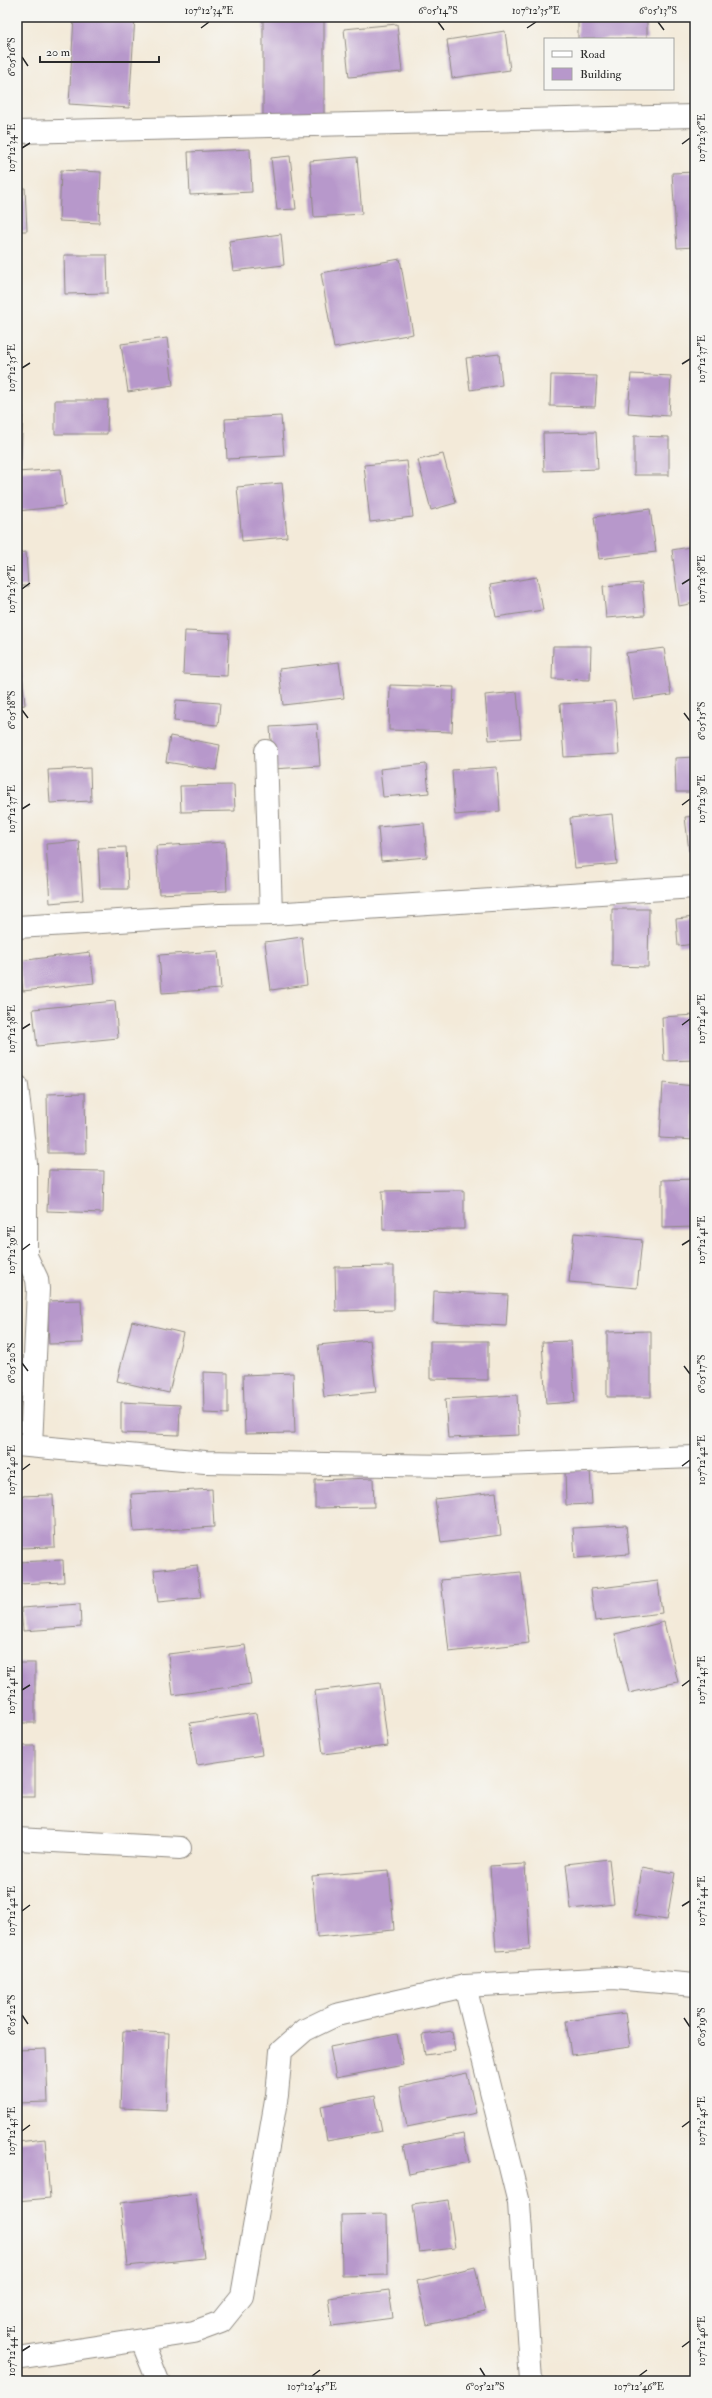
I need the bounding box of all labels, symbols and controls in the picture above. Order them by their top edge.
text: 107°12'34"E [185,5,233,17]
text: 6°05'14"S [418,5,458,17]
text: 107°12'35"E [512,5,560,17]
text: 6°05'13"S [639,5,677,17]
text: 6°05'16"S [6,37,18,77]
scale bar [40,38,159,64]
legend [544,38,674,90]
text: 20 m [46,45,71,60]
text: Road [580,47,605,62]
text: Building [580,67,623,82]
text: 107°12'36"E [696,114,708,162]
text: 107°12'34"E [6,124,18,172]
text: 107°12'37"E [696,335,708,383]
text: 107°12'35"E [6,344,18,392]
text: 107°12'38"E [696,555,708,603]
text: 107°12'36"E [6,565,18,613]
text: 6°05'18"S [6,691,18,729]
text: 6°05'15"S [696,702,708,740]
text: 107°12'39"E [696,775,708,823]
text: 107°12'37"E [6,785,18,833]
text: 107°12'40"E [696,994,708,1044]
text: 107°12'38"E [6,1005,18,1053]
text: 107°12'41"E [696,1216,708,1264]
text: 107°12'39"E [6,1226,18,1274]
text: 6°05'20"S [6,1343,18,1383]
text: 6°05'17"S [696,1355,708,1393]
text: 107°12'42"E [696,1435,708,1485]
text: 107°12'40"E [6,1445,18,1495]
text: 107°12'43"E [696,1656,708,1704]
text: 107°12'41"E [6,1666,18,1714]
text: 107°12'44"E [696,1876,708,1926]
text: 107°12'42"E [6,1886,18,1936]
text: 6°05'22"S [6,1995,18,2035]
text: 6°05'19"S [696,2007,708,2047]
text: 107°12'45"E [696,2096,708,2146]
text: 107°12'43"E [6,2107,18,2155]
text: 107°12'46"E [696,2316,708,2366]
text: 107°12'44"E [6,2326,18,2376]
text: 107°12'45"E [287,2381,337,2393]
text: 6°05'21"S [465,2381,505,2393]
text: 107°12'46"E [614,2381,664,2393]

